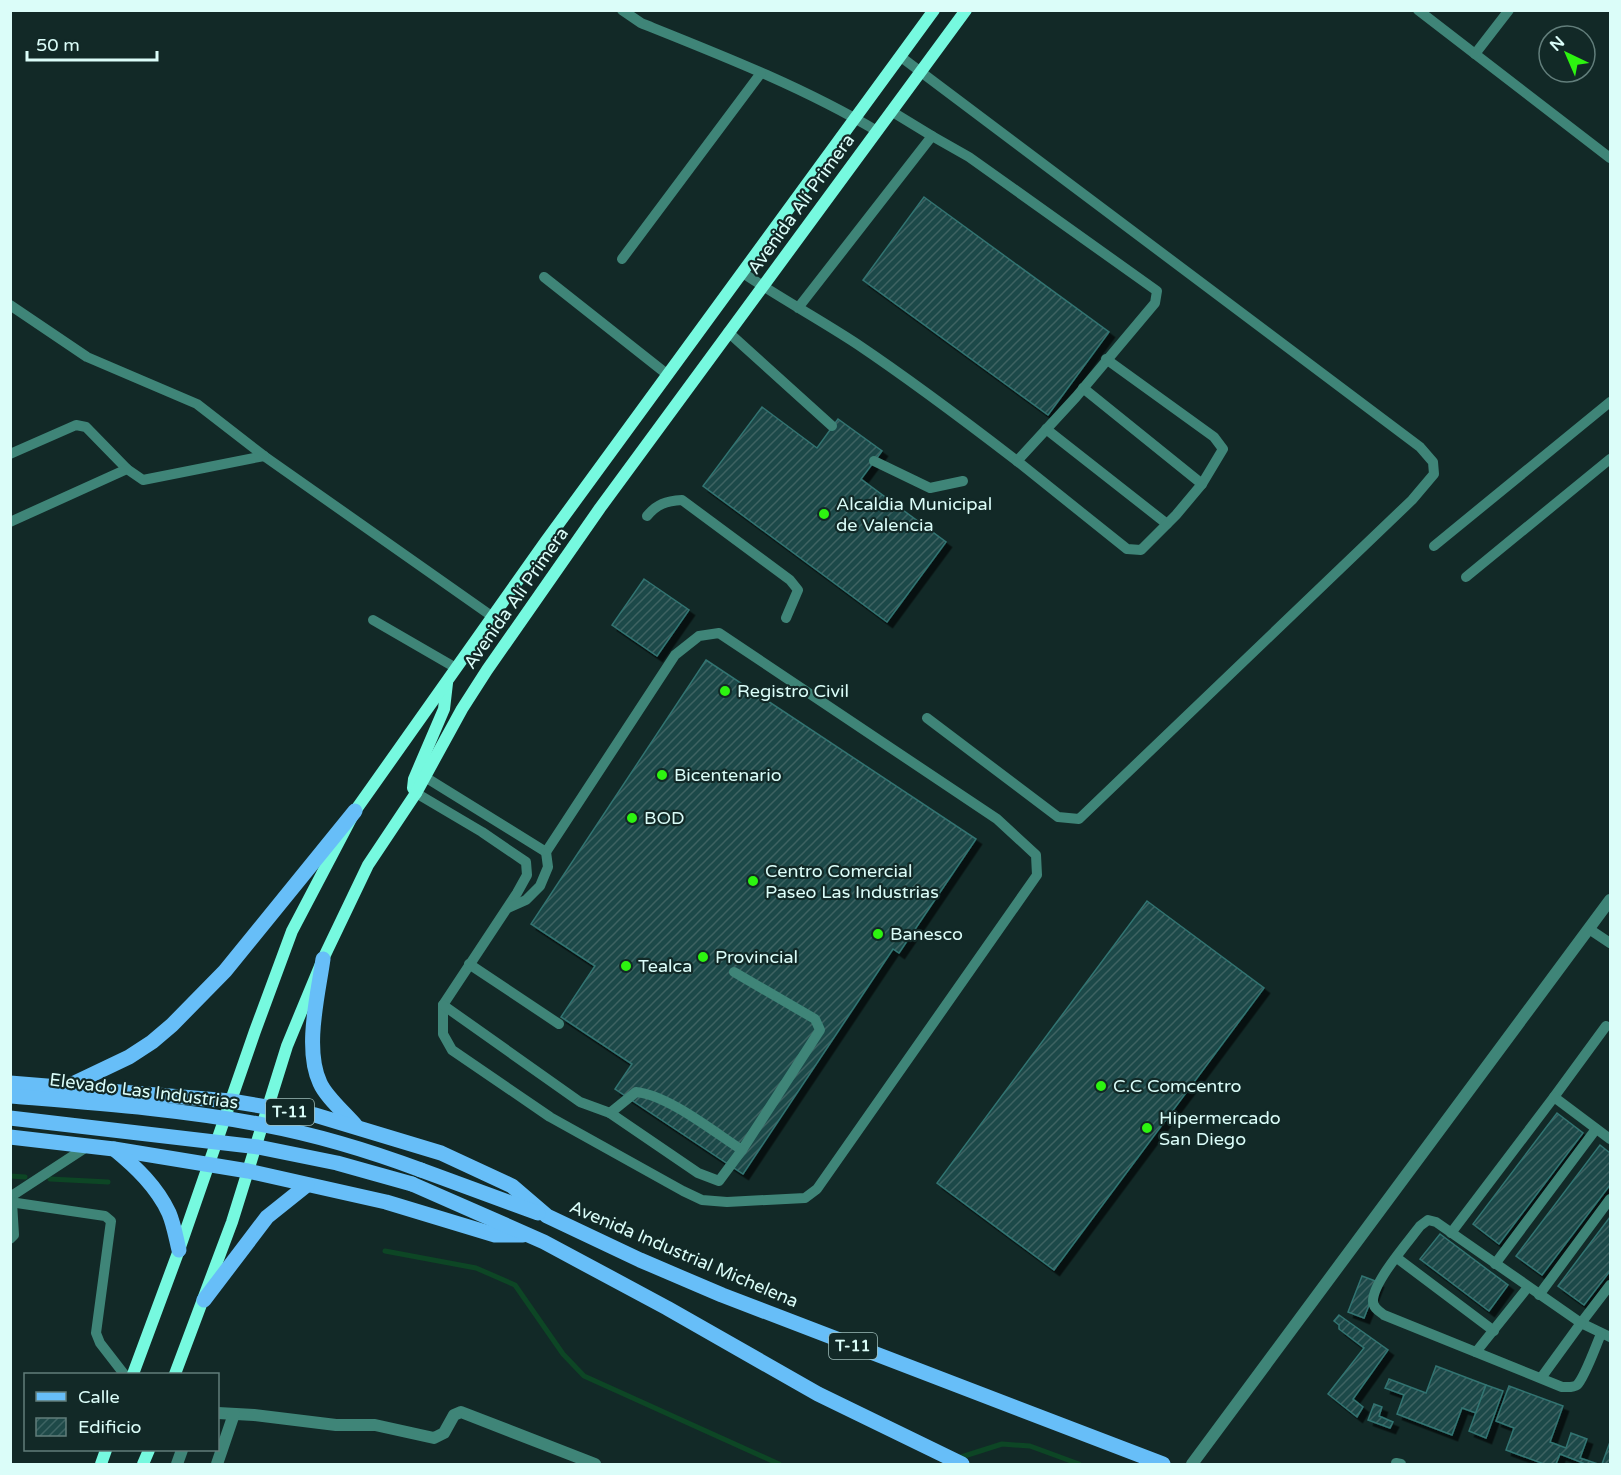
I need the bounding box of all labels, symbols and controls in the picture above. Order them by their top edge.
scale bar [27,24,158,62]
north arrow [1537,24,1597,84]
text: N [1546,32,1569,56]
text: 50 m [36,34,80,56]
street label: Avenida Alí Primera [743,130,859,278]
place label: Alcaldia Municipal de Valencia [836,493,992,536]
marker: Alcaldia Municipal de Valencia [817,507,831,521]
street label: Avenida Alí Primera [459,523,573,673]
place label: Registro Civil [737,680,849,702]
marker: Registro Civil [718,684,732,698]
place label: Bicentenario [674,764,782,786]
marker: Bicentenario [655,768,669,782]
place label: BOD [644,807,685,829]
marker: BOD [625,811,639,825]
place label: Centro Comercial Paseo Las Industrias [765,860,939,903]
marker: Centro Comercial Paseo Las Industrias [746,874,760,888]
place label: Banesco [890,923,963,945]
marker: Banesco [871,927,885,941]
place label: Provincial [715,946,798,968]
marker: Provincial [696,950,710,964]
place label: Tealca [638,955,692,977]
marker: Tealca [619,959,633,973]
street label: Elevado Las Industrias [48,1068,240,1114]
place label: C.C Comcentro [1113,1075,1242,1097]
marker: C.C Comcentro [1094,1079,1108,1093]
road number: T-11 [266,1099,314,1125]
place label: Hipermercado San Diego [1159,1107,1281,1150]
marker: Hipermercado San Diego [1140,1121,1154,1135]
street label: Avenida Industrial Michelena [566,1196,802,1312]
road number: T-11 [829,1333,877,1359]
legend [24,1373,219,1451]
text: Calle [78,1386,120,1408]
text: Edificio [78,1416,142,1438]

